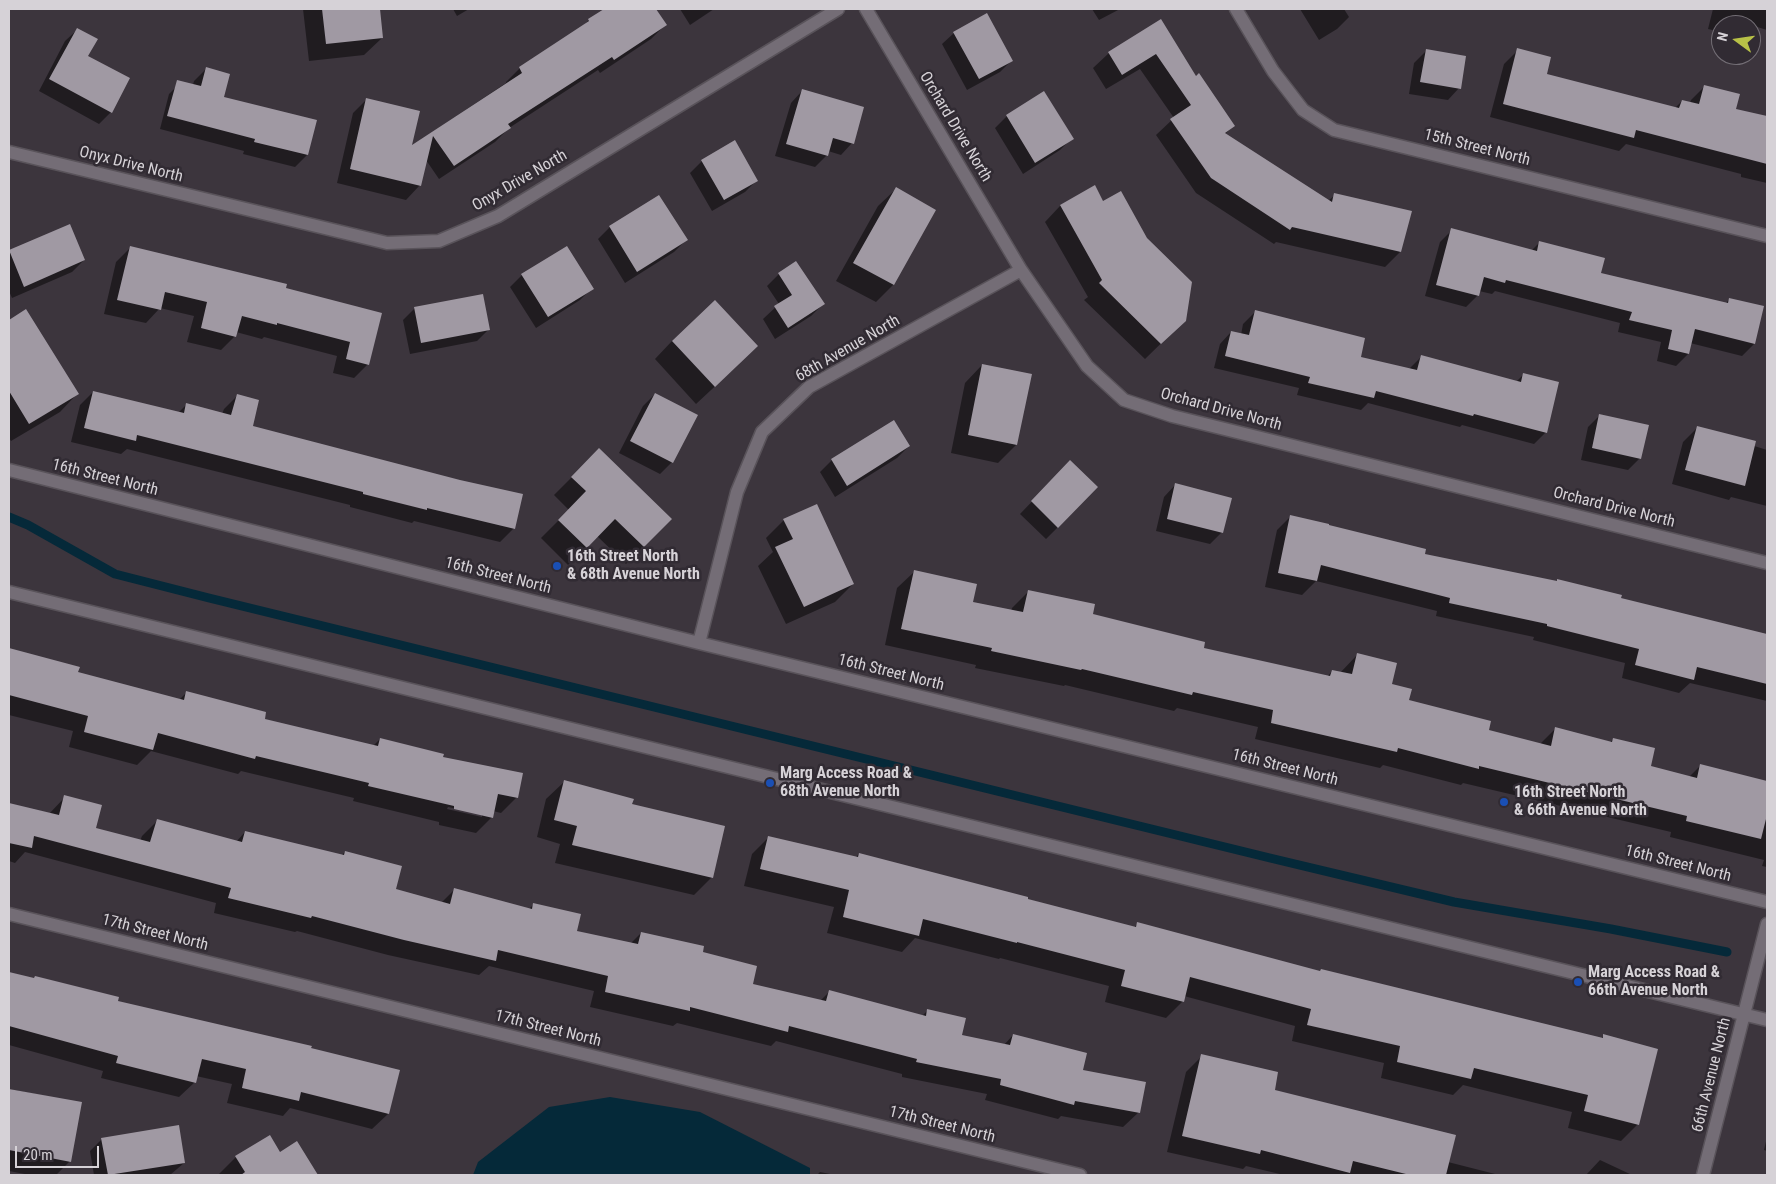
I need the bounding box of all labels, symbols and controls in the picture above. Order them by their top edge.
north arrow [1711,15,1761,65]
text: N [1714,31,1731,43]
street label: Orchard Drive North [915,69,995,185]
street label: 15th Street North [1422,126,1532,170]
street label: Onyx Drive North [77,143,185,187]
street label: Onyx Drive North [469,146,571,216]
street label: 68th Avenue North [792,311,904,387]
street label: Orchard Drive North [1158,385,1284,435]
street label: 16th Street North [50,456,160,500]
street label: Orchard Drive North [1551,484,1677,532]
place label: 16th Street North & 68th Avenue North [567,547,700,585]
street label: 16th Street North [443,554,553,598]
marker: 16th Street North & 68th Avenue North [551,560,563,572]
street label: 16th Street North [836,651,946,695]
street label: 16th Street North [1230,746,1340,790]
place label: Marg Access Road & 68th Avenue North [780,764,912,802]
marker: Marg Access Road & 68th Avenue North [764,777,776,789]
place label: 16th Street North & 66th Avenue North [1514,783,1647,821]
marker: 16th Street North & 66th Avenue North [1498,796,1510,808]
street label: 16th Street North [1623,842,1733,886]
street label: 17th Street North [100,911,210,955]
place label: Marg Access Road & 66th Avenue North [1588,963,1720,1001]
marker: Marg Access Road & 66th Avenue North [1572,976,1584,988]
street label: 17th Street North [493,1007,603,1051]
street label: 66th Avenue North [1688,1016,1736,1134]
street label: 17th Street North [887,1103,997,1147]
scale bar [18,1136,101,1168]
text: 20 m [23,1146,53,1164]

